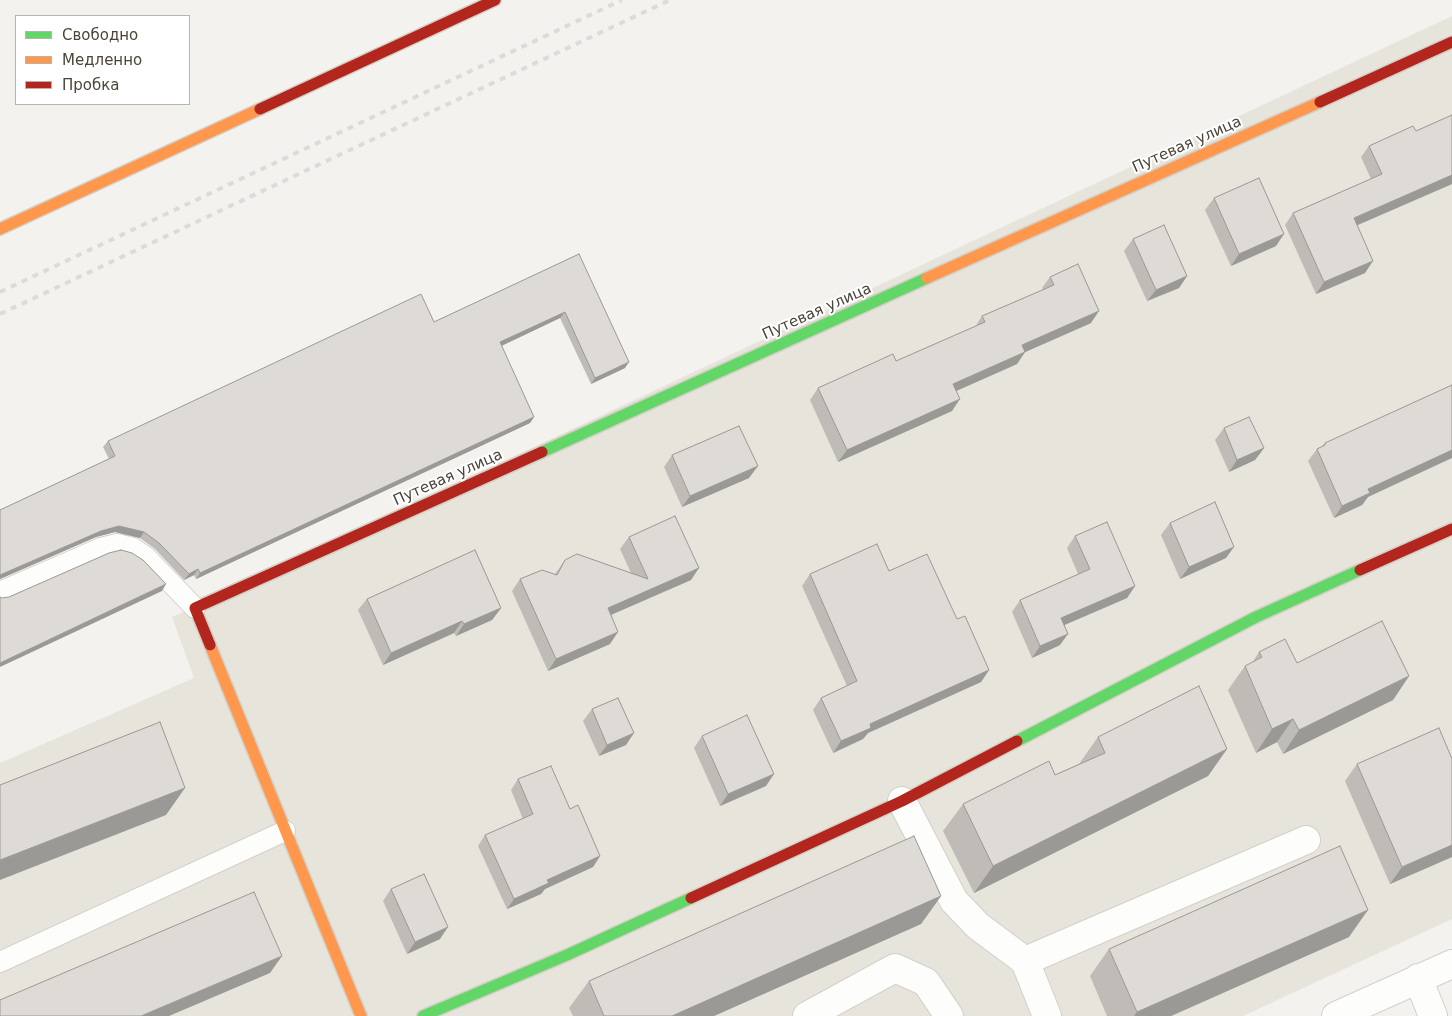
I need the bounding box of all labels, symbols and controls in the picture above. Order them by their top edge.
legend [15,15,190,105]
text: Свободно [62,26,138,44]
text: Медленно [62,51,142,69]
text: Пробка [62,76,119,94]
street label: Путевая улица [1130,113,1244,177]
street label: Путевая улица [760,280,874,344]
street label: Путевая улица [391,446,505,510]

